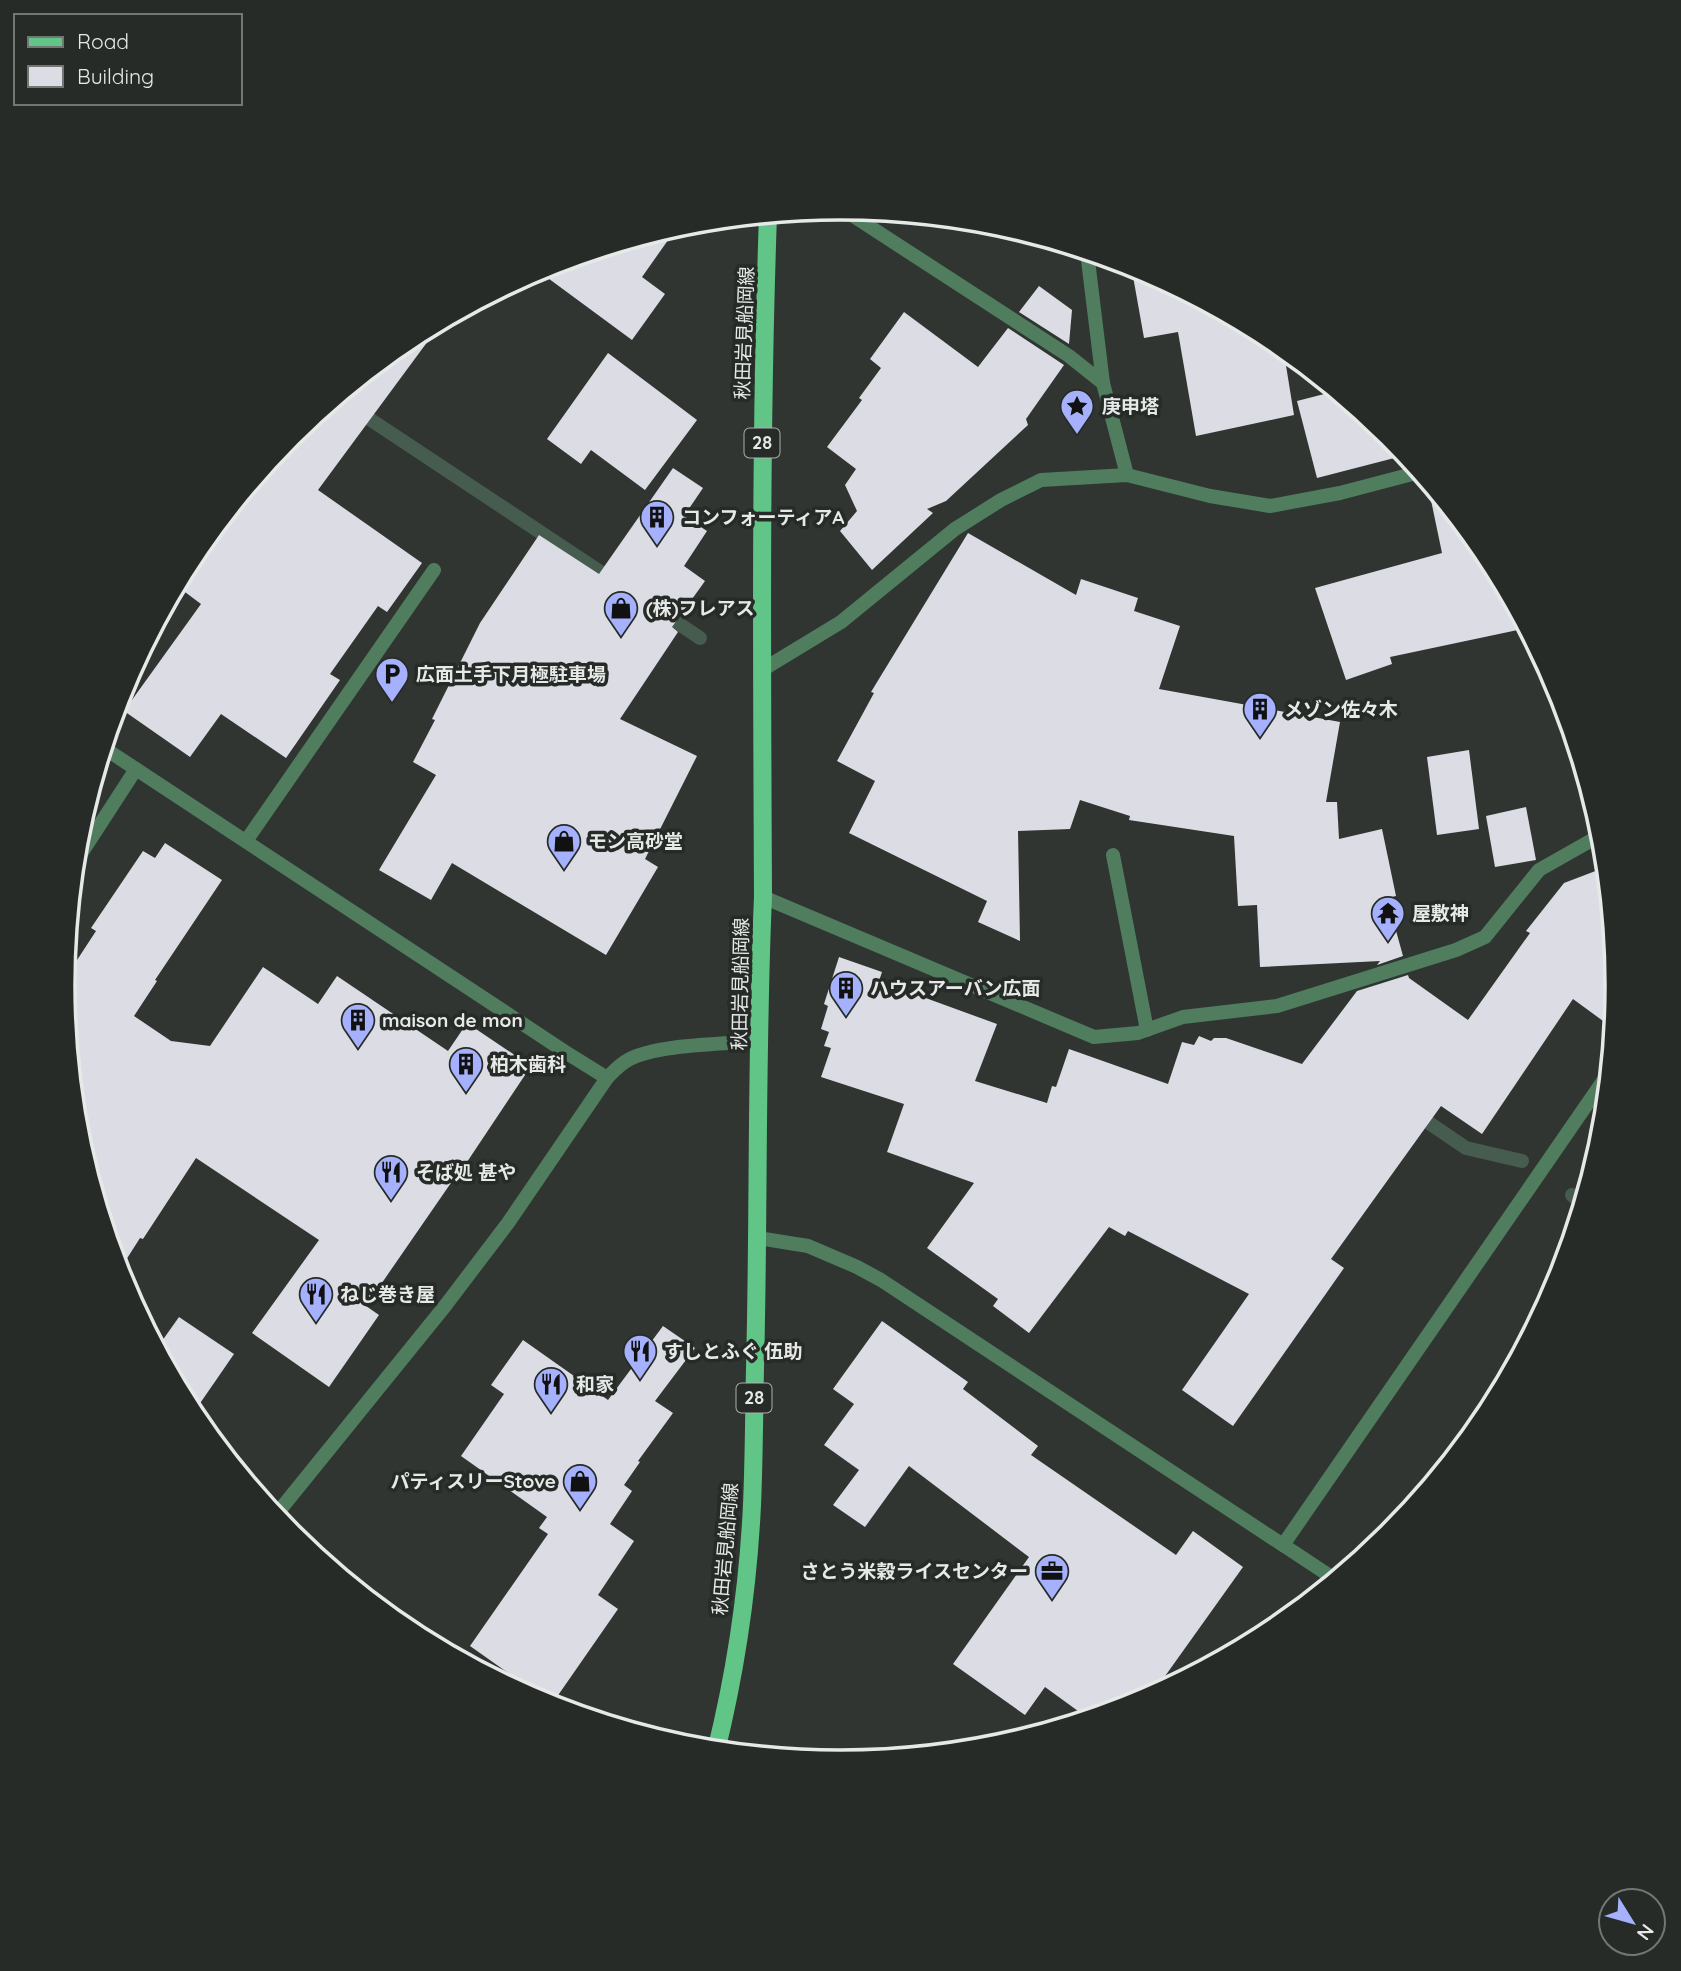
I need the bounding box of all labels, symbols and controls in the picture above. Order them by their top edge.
legend [14,14,242,105]
text: Road [77,28,129,54]
text: Building [77,63,154,89]
street label: 秋田岩見船岡線 [730,266,758,400]
place icon: 庚申塔 [1058,387,1096,436]
place label: 庚申塔 [1102,394,1159,418]
road number: 28 [744,428,780,458]
building icon: コンフォーティアA [638,498,676,547]
place label: コンフォーティアA [682,505,844,529]
shop icon: (株)フレアス [602,589,640,638]
place label: (株)フレアス [646,596,755,620]
parking icon: 広面土手下月極駐車場 [373,655,411,704]
place label: 広面土手下月極駐車場 [416,662,606,686]
building icon: メゾン佐々木 [1241,690,1279,739]
place label: メゾン佐々木 [1284,697,1398,721]
shop icon: モン高砂堂 [545,822,583,871]
place label: モン高砂堂 [588,829,683,853]
temple icon: 屋敷神 [1369,894,1407,943]
place label: 屋敷神 [1412,901,1469,925]
street label: 秋田岩見船岡線 [727,917,753,1051]
building icon: ハウスアーバン広面 [827,969,865,1018]
place label: ハウスアーバン広面 [870,976,1041,1000]
building icon: maison de mon [339,1001,377,1050]
place label: maison de mon [382,1008,523,1032]
building icon: 柏木歯科 [447,1045,485,1094]
place label: 柏木歯科 [490,1052,566,1076]
restaurant icon: そば処 甚や [372,1153,410,1202]
place label: そば処 甚や [416,1160,516,1184]
restaurant icon: ねじ巻き屋 [297,1275,335,1324]
place label: ねじ巻き屋 [340,1282,435,1306]
restaurant icon: すしとふぐ 伍助 [621,1332,659,1381]
place label: すしとふぐ 伍助 [664,1339,802,1363]
restaurant icon: 和家 [532,1365,570,1414]
place label: 和家 [576,1372,614,1396]
road number: 28 [736,1384,772,1413]
shop icon: パティスリーStove [561,1462,599,1511]
place label: パティスリーStove [391,1469,556,1493]
street label: 秋田岩見船岡線 [707,1482,743,1616]
office icon: さとう米穀ライスセンター [1033,1552,1071,1601]
place label: さとう米穀ライスセンター [801,1559,1028,1583]
north arrow [1597,1887,1667,1957]
text: N [1632,1919,1659,1945]

